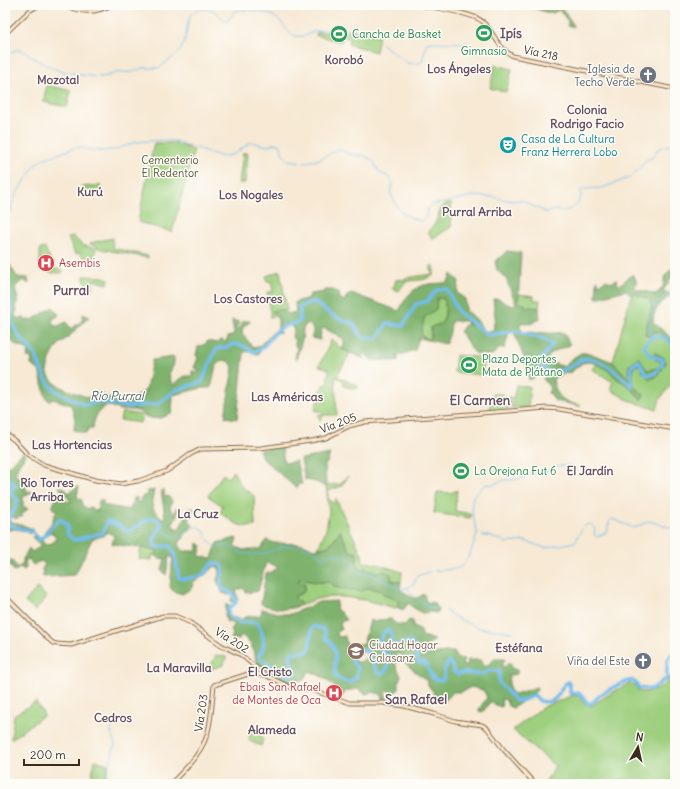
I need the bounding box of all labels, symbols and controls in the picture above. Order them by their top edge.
sports icon: Gimnasio [474,23,494,43]
sports icon: Cancha de Basket [329,24,349,44]
district label: Ipís [500,25,522,42]
place label: Cancha de Basket [352,27,442,41]
street label: Vía 218 [522,43,560,63]
place label: Gimnasio [461,44,507,58]
district label: Korobó [325,52,364,67]
district label: Los Ángeles [427,61,491,77]
place label: Iglesia de Techo Verde [574,62,635,89]
church icon: Iglesia de Techo Verde [638,65,658,85]
district label: Mozotal [37,72,79,87]
district label: Colonia Rodrigo Facio [550,102,624,132]
place label: Casa de La Cultura Franz Herrera Lobo [521,132,618,159]
theatre icon: Casa de La Cultura Franz Herrera Lobo [498,135,518,155]
park label: Cementerio El Redentor [141,153,199,180]
district label: Kurú [77,184,103,199]
district label: Los Nogales [219,187,284,203]
district label: Purral Arriba [442,204,512,219]
hospital icon: Asembis [36,253,56,273]
place label: Asembis [59,256,100,270]
district label: Purral [53,282,89,299]
district label: Los Castores [214,291,283,306]
place label: Plaza Deportes Mata de Plátano [482,352,563,379]
sports icon: Plaza Deportes Mata de Plátano [459,355,479,375]
water label: Río Purral [90,388,146,403]
district label: Las Américas [251,389,324,404]
district label: El Carmen [450,392,511,409]
street label: Vía 205 [318,410,358,436]
district label: Las Hortencias [32,437,113,452]
sports icon: La Orejona Fut 6 [451,461,471,481]
district label: El Jardín [567,463,614,478]
place label: La Orejona Fut 6 [474,464,556,478]
district label: Río Torres Arriba [20,475,74,504]
district label: La Cruz [177,506,219,521]
street label: Vía 202 [212,624,252,656]
place label: Ciudad Hogar Calasanz [369,638,438,665]
district label: Estéfana [495,640,543,655]
school or university icon: Ciudad Hogar Calasanz [346,641,366,661]
church icon: Viña del Este [633,651,653,671]
place label: Viña del Este [567,654,630,668]
district label: La Maravilla [146,660,212,675]
district label: El Cristo [248,664,292,679]
place label: Ebais San Rafael de Montes de Oca [232,680,321,707]
hospital icon: Ebais San Rafael de Montes de Oca [324,683,344,703]
district label: San Rafael [385,691,447,708]
street label: Vía 203 [191,693,211,733]
district label: Cedros [94,710,133,725]
district label: Alameda [248,722,296,737]
north arrow [618,727,658,767]
text: N [635,730,644,745]
scale bar [24,741,79,767]
text: 200 m [30,747,66,762]

